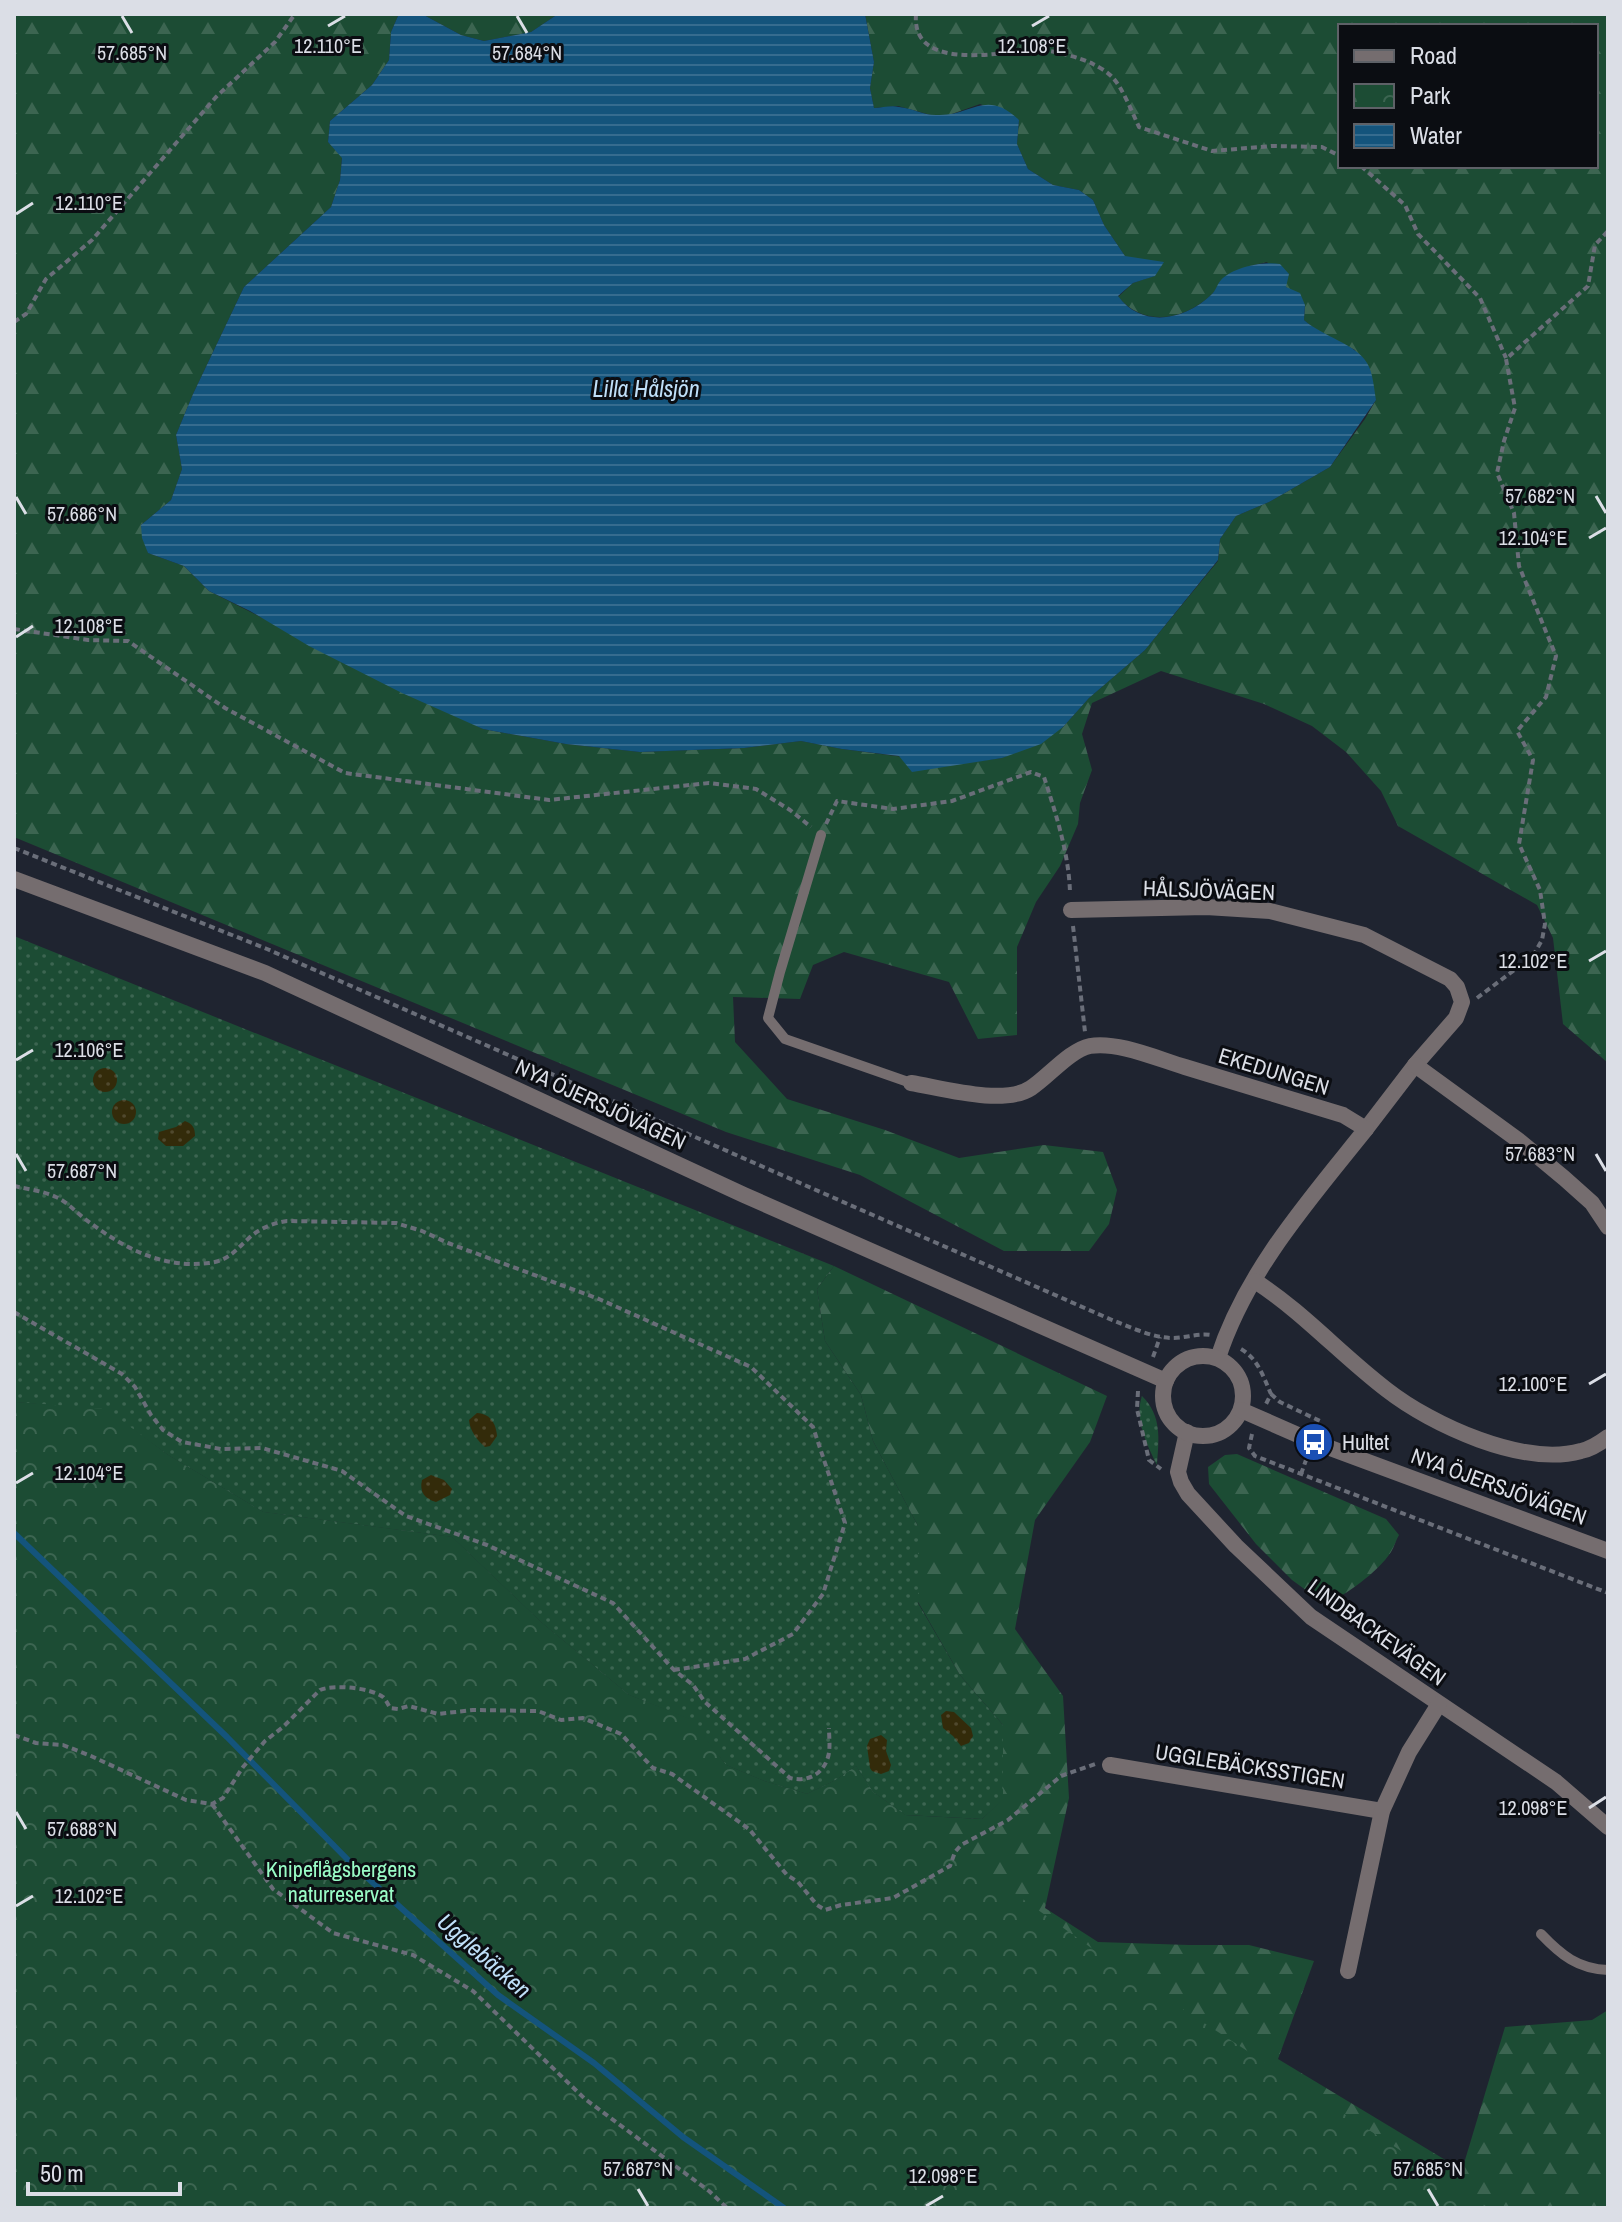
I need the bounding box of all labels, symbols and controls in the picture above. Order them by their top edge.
legend [1338,24,1598,168]
text: 12.110°E [294,32,362,59]
text: 12.108°E [997,32,1067,59]
text: 57.685°N [97,39,167,66]
text: 57.684°N [492,39,562,66]
text: Road [1410,39,1457,71]
text: Park [1410,79,1451,111]
text: Water [1410,119,1462,151]
text: 12.110°E [55,189,123,216]
water label: Lilla Hålsjön [592,372,700,404]
text: 57.682°N [1505,482,1575,509]
text: 57.686°N [47,500,117,527]
text: 12.104°E [1498,524,1568,551]
text: 12.108°E [54,612,124,639]
street label: HÅLSJÖVÄGEN [1143,873,1275,907]
text: 12.102°E [1498,947,1568,974]
text: 12.106°E [54,1036,124,1063]
street label: EKEDUNGEN [1215,1040,1333,1102]
street label: NYA ÖJERSJÖVÄGEN [511,1051,691,1157]
text: 57.683°N [1505,1140,1575,1167]
text: 57.687°N [47,1157,117,1184]
text: 12.100°E [1498,1370,1568,1397]
bus stop icon: Hultet [1293,1421,1335,1463]
place label: Hultet [1342,1427,1389,1457]
street label: NYA ÖJERSJÖVÄGEN [1407,1440,1591,1532]
text: 12.104°E [54,1459,124,1486]
street label: LINDBACKEVÄGEN [1302,1572,1452,1692]
street label: UGGLEBÄCKSSTIGEN [1153,1736,1347,1796]
text: 12.098°E [1498,1794,1568,1821]
text: 57.688°N [47,1815,117,1842]
park label: Knipeflågsbergens naturreservat [266,1854,416,1909]
text: 12.102°E [54,1882,124,1909]
water label: Ugglebäcken [431,1905,539,2005]
scale bar [28,2146,180,2196]
text: 57.687°N [603,2155,673,2182]
text: 57.685°N [1393,2155,1463,2182]
text: 50 m [40,2157,84,2189]
text: 12.098°E [908,2162,978,2189]

